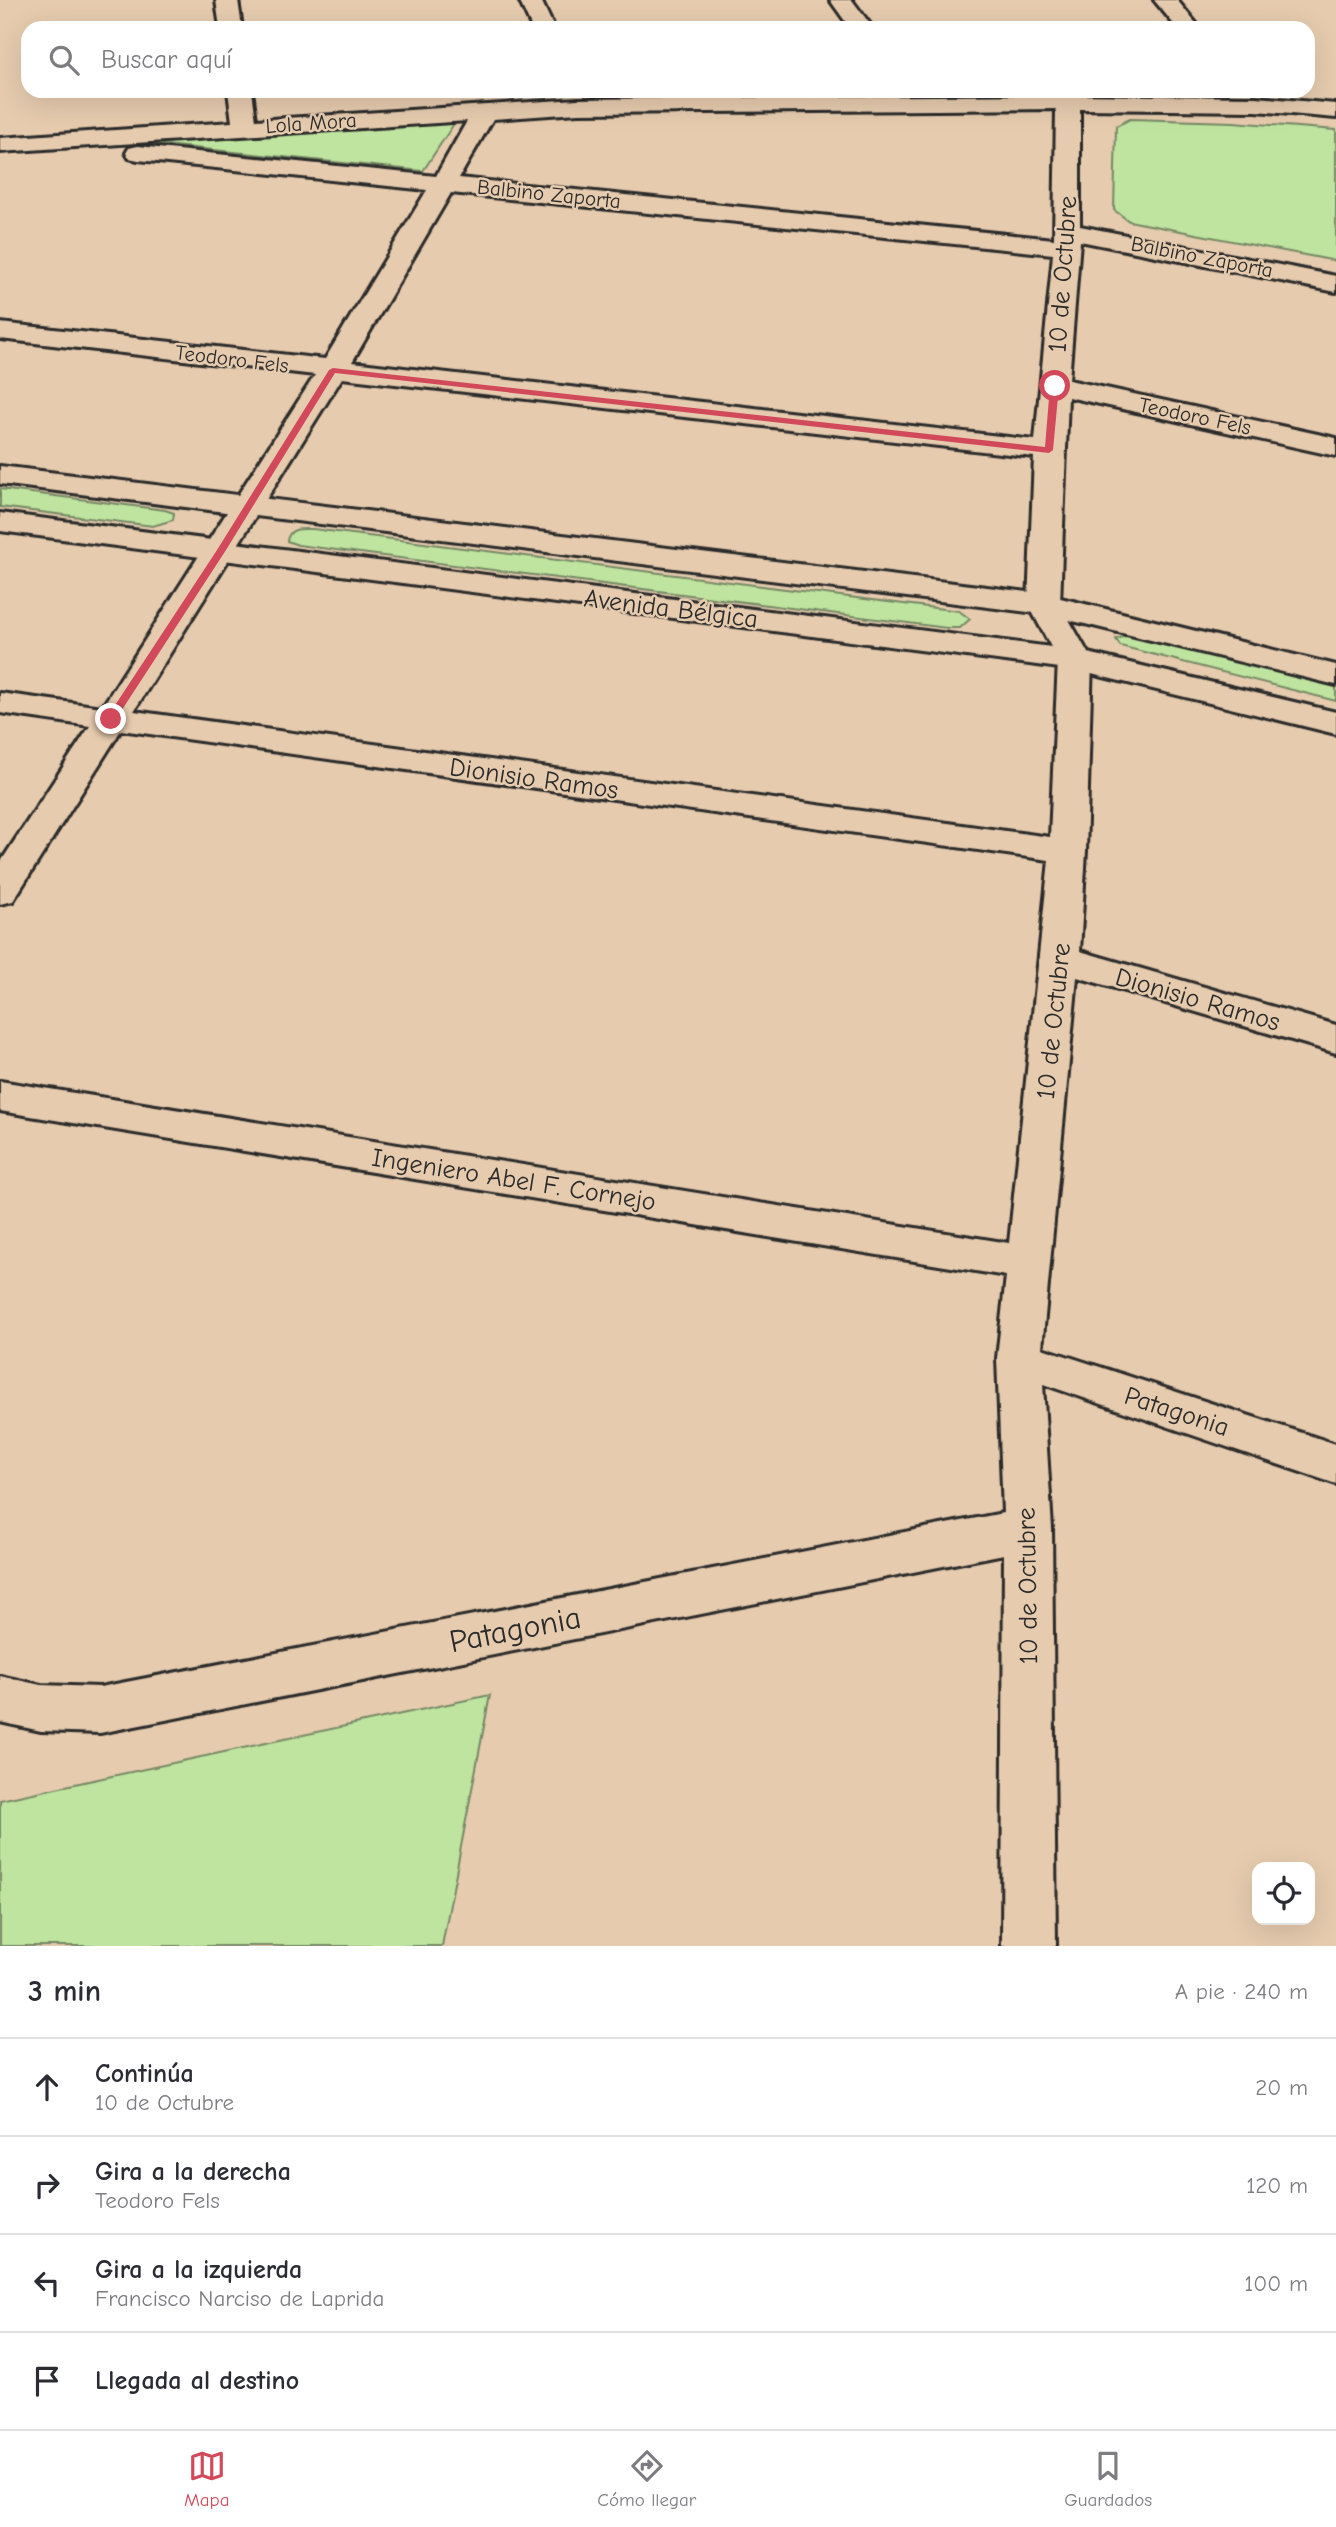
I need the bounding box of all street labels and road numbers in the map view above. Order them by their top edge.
street label: Lola Mora [265,108,357,138]
street label: Balbino Zaporta [476,175,622,213]
street label: 10 de Octubre [1043,195,1083,353]
street label: Balbino Zaporta [1129,231,1275,283]
street label: Teodoro Fels [174,340,290,378]
street label: Teodoro Fels [1137,392,1253,440]
street label: Avenida Bélgica [582,583,760,635]
street label: Dionisio Ramos [448,752,620,806]
street label: 10 de Octubre [1031,941,1077,1101]
street label: Dionisio Ramos [1112,962,1284,1038]
street label: Ingeniero Abel F. Cornejo [370,1143,658,1217]
street label: Patagonia [1121,1381,1233,1443]
street label: 10 de Octubre [1012,1507,1044,1665]
street label: Patagonia [446,1599,584,1660]

